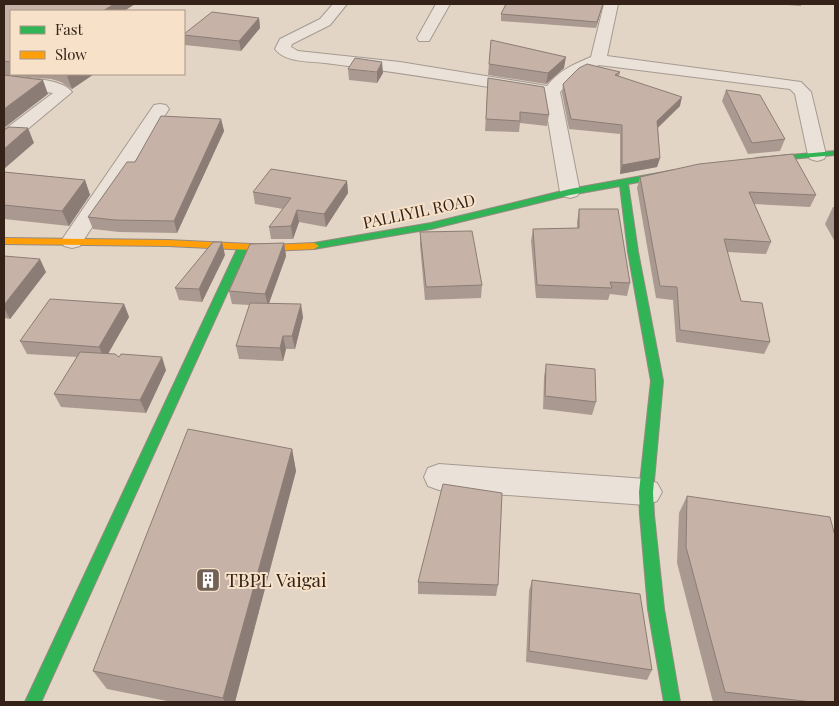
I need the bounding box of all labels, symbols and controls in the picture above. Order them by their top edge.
legend [10,10,185,75]
text: Fast [55,19,84,39]
text: Slow [55,44,87,64]
street label: PALLIYIL ROAD [361,188,477,233]
place label: TBPL Vaigai [226,566,327,592]
building icon: TBPL Vaigai [195,567,221,593]

